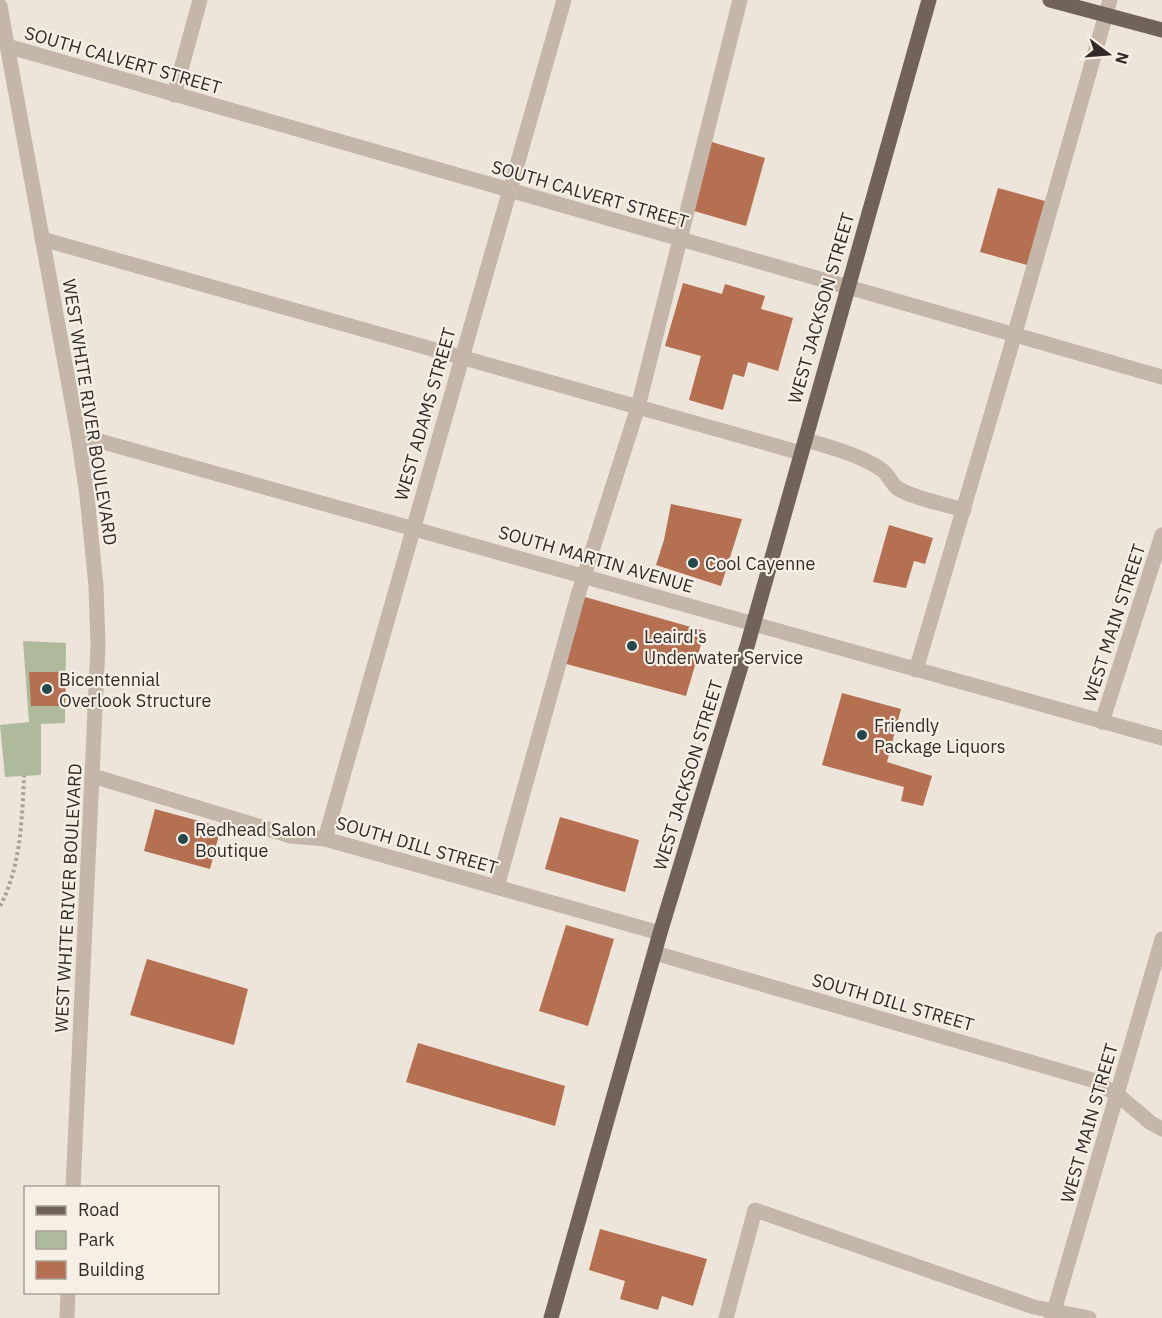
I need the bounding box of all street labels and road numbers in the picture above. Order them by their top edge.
street label: SOUTH CALVERT STREET [22,21,224,99]
street label: SOUTH CALVERT STREET [489,155,691,233]
street label: WEST JACKSON STREET [783,210,859,406]
street label: WEST WHITE RIVER BOULEVARD [58,277,122,547]
street label: WEST ADAMS STREET [389,325,461,503]
street label: SOUTH MARTIN AVENUE [496,520,696,598]
street label: WEST MAIN STREET [1078,541,1150,705]
street label: WEST JACKSON STREET [648,677,728,873]
street label: WEST WHITE RIVER BOULEVARD [49,763,87,1033]
street label: SOUTH DILL STREET [333,811,501,879]
street label: SOUTH DILL STREET [809,968,977,1036]
street label: WEST MAIN STREET [1055,1041,1123,1205]

